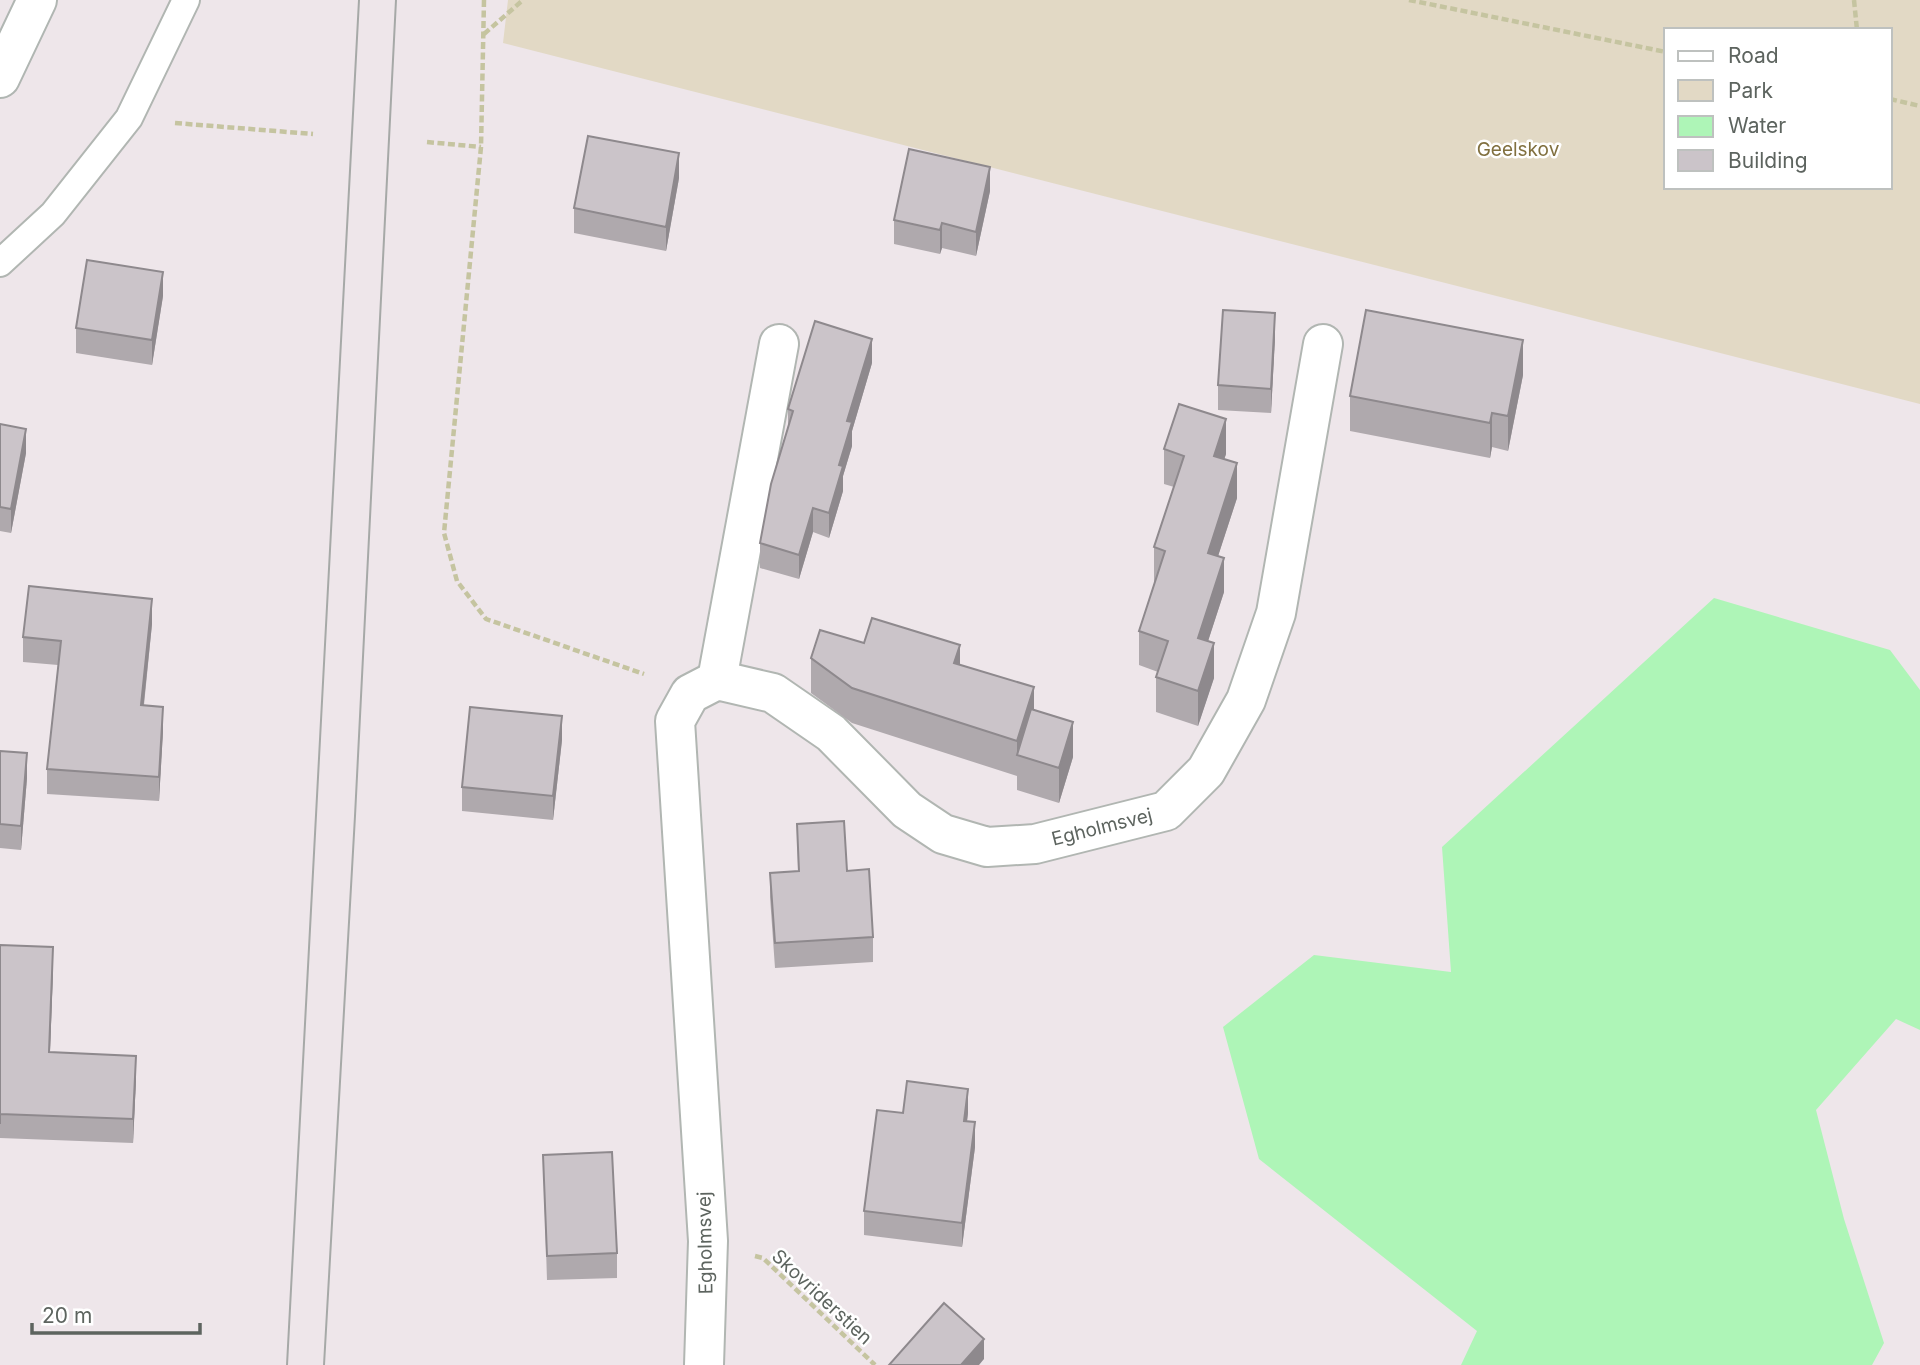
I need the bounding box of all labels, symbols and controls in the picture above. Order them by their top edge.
legend [1664,28,1892,189]
text: Road [1728,43,1779,68]
text: Park [1728,78,1773,103]
text: Water [1728,113,1786,138]
park label: Geelskov [1477,138,1560,161]
text: Building [1728,148,1808,173]
street label: Egholmsvej [1049,803,1155,851]
street label: Egholmsvej [693,1191,717,1295]
street label: Skovriderstien [767,1245,877,1349]
scale bar [32,1292,200,1336]
text: 20 m [42,1303,92,1328]

